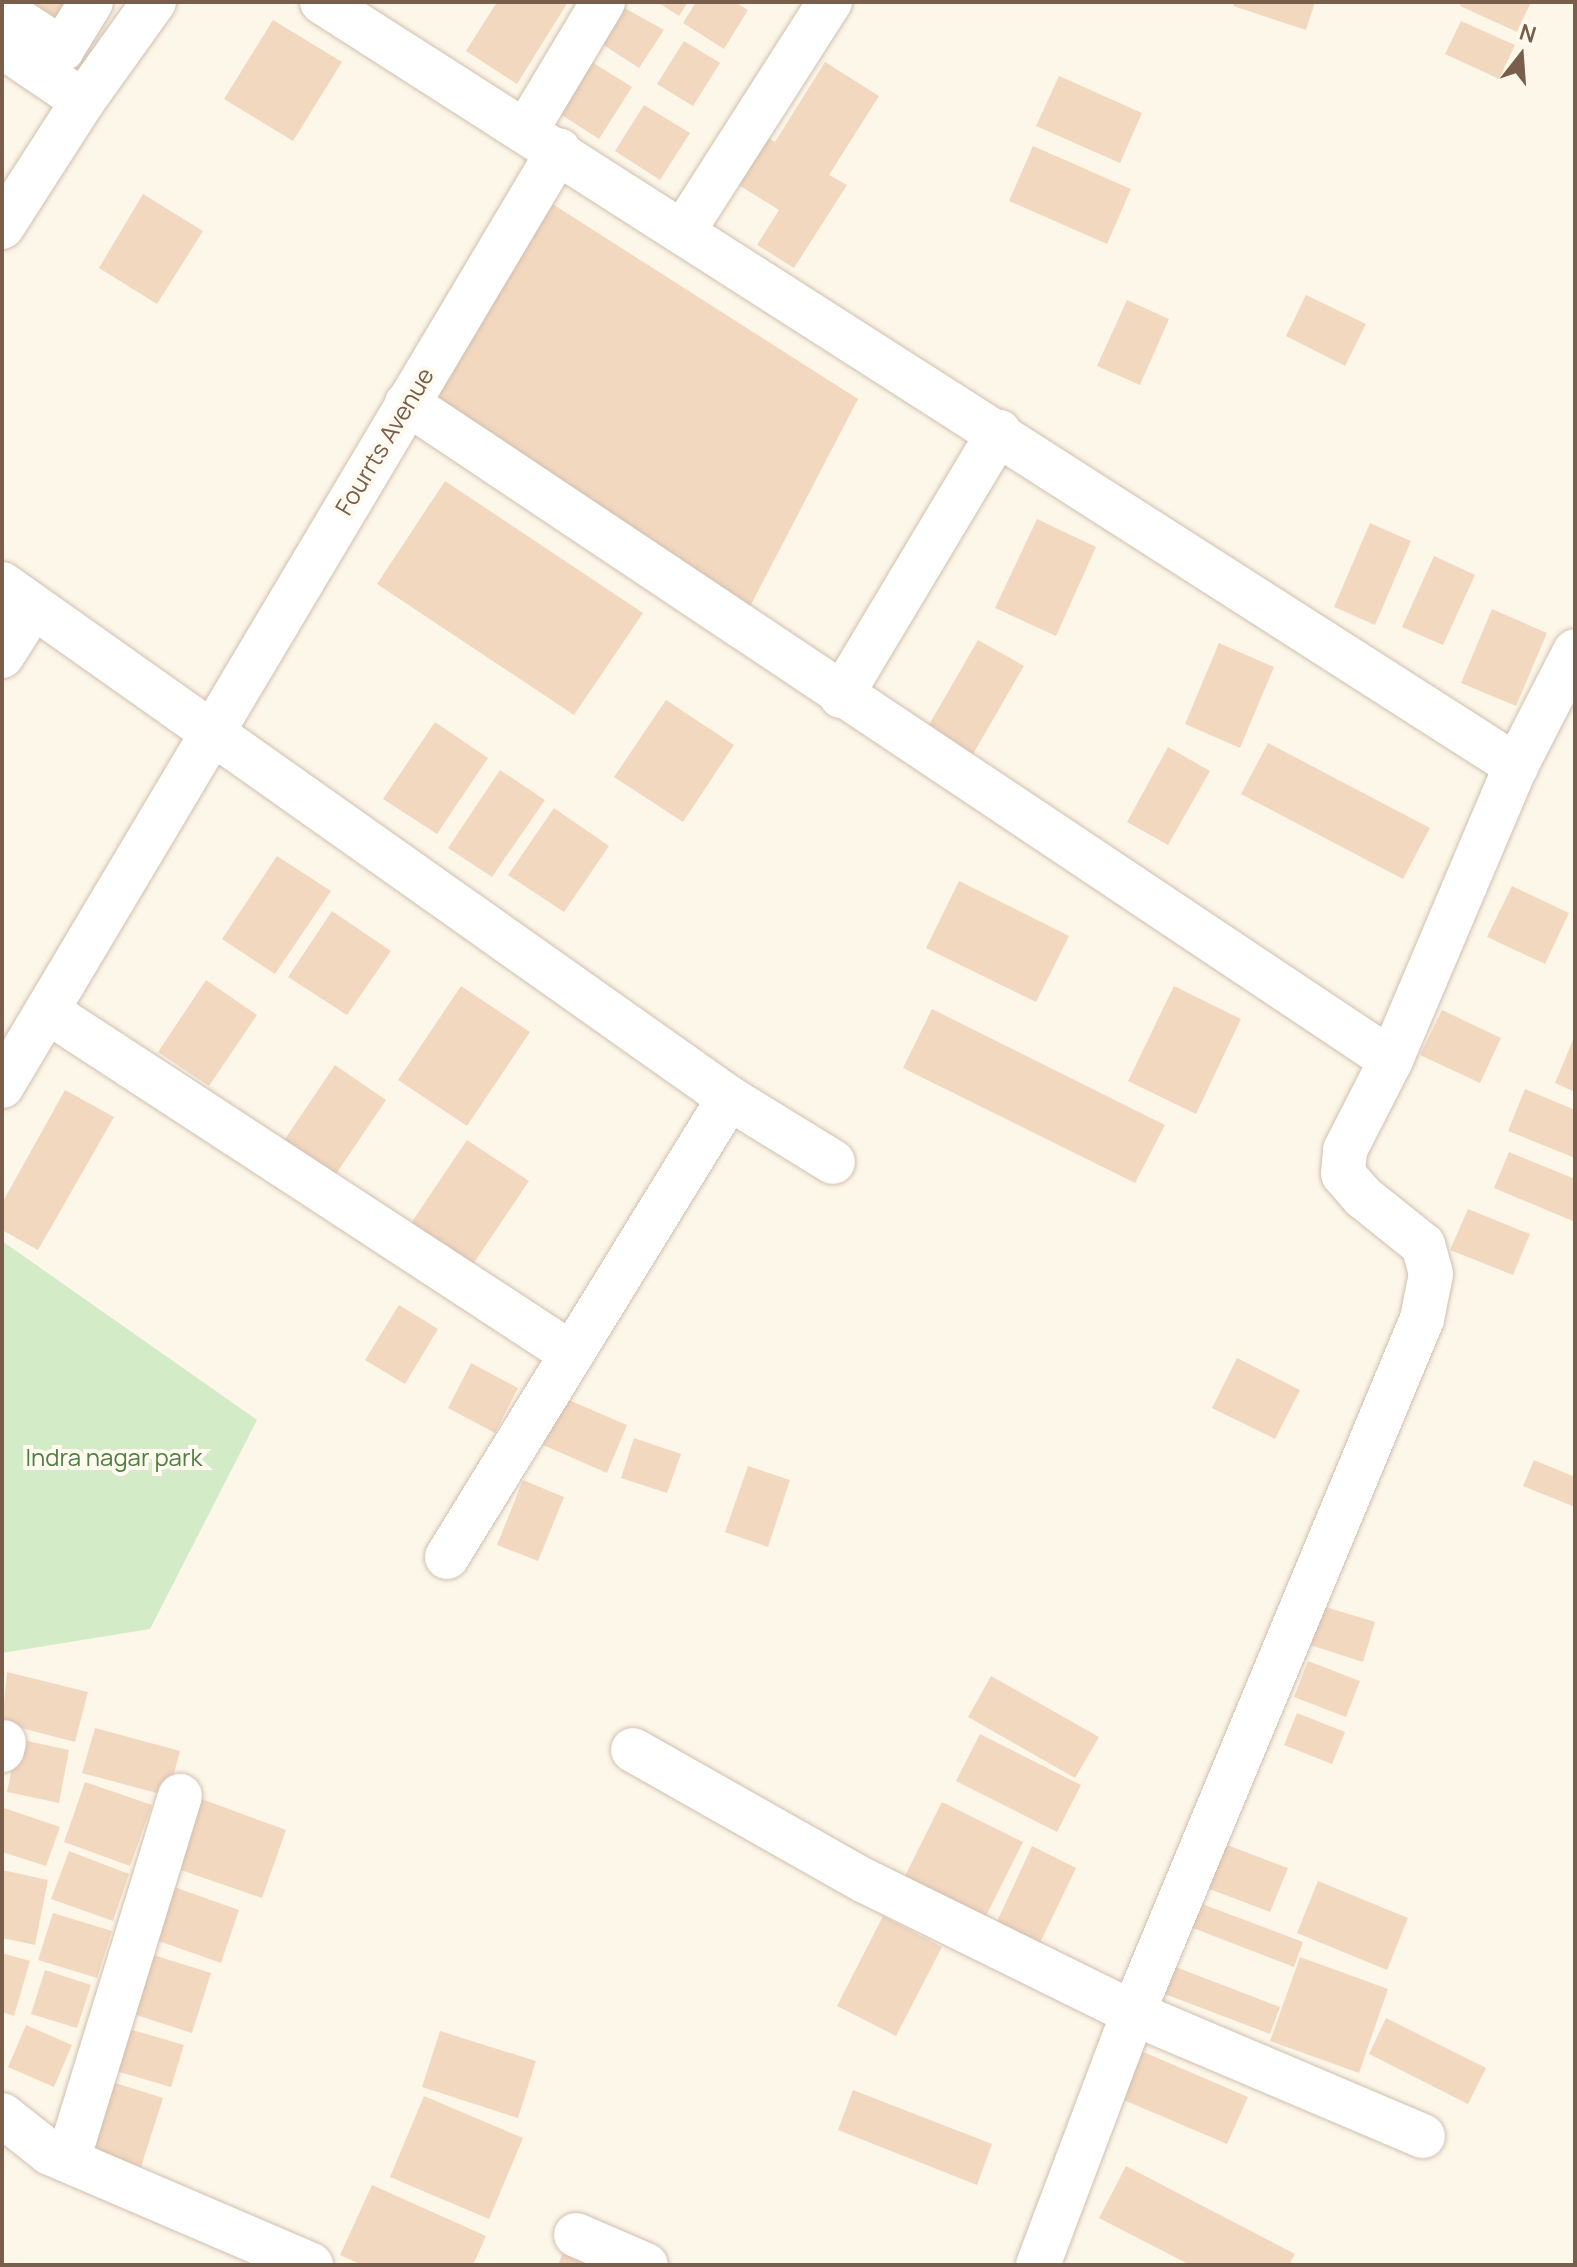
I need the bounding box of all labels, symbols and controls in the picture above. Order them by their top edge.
north arrow [1481,16,1561,96]
text: N [1516,16,1540,50]
street label: Fourrts Avenue [329,362,439,520]
park label: Indra nagar park [26,1443,202,1471]

